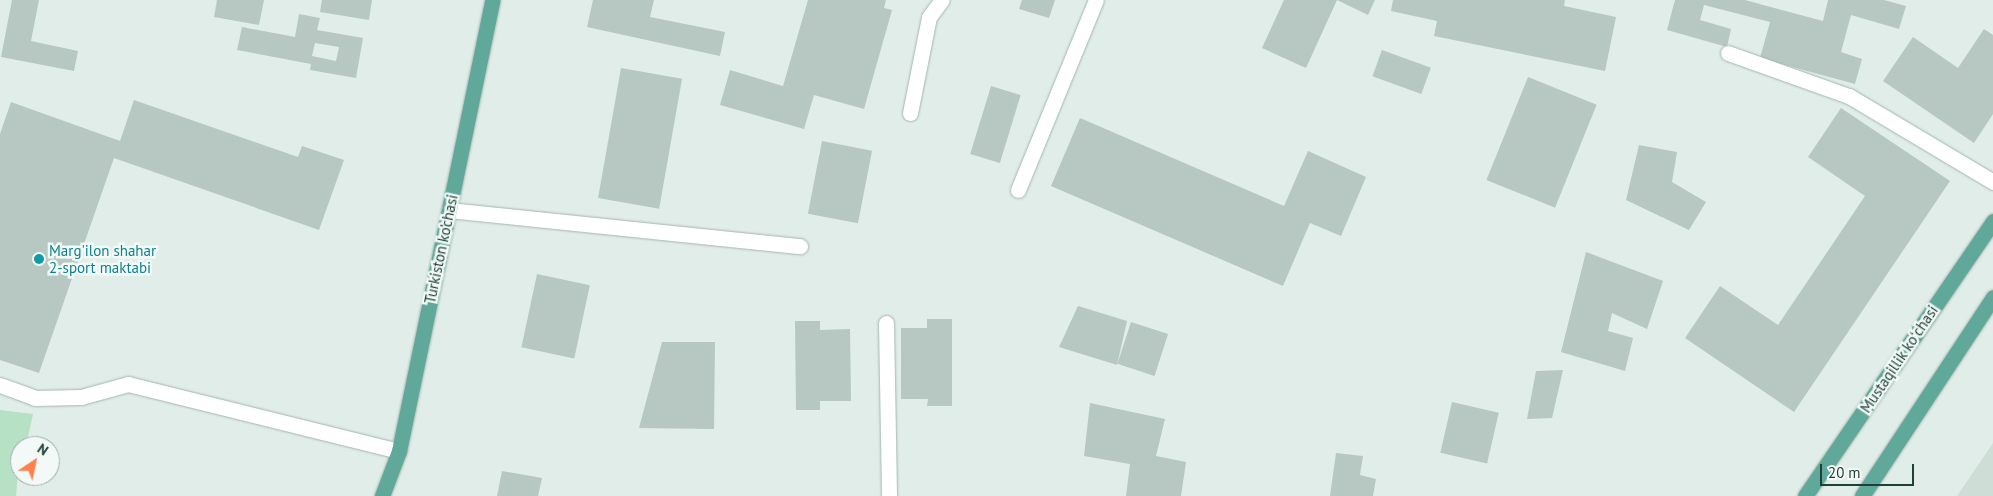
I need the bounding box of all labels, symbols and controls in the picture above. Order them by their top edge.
street label: Turkiston ko’chasi [421,193,461,305]
place label: Marg'ilon shahar 2-sport maktabi [49,241,156,276]
marker: Marg'ilon shahar 2-sport maktabi [33,253,45,265]
street label: Mustaqillik koʻchasi [1856,302,1942,416]
north arrow [10,436,60,486]
text: N [34,439,52,459]
scale bar [1823,454,1917,486]
text: 20 m [1828,463,1861,482]

